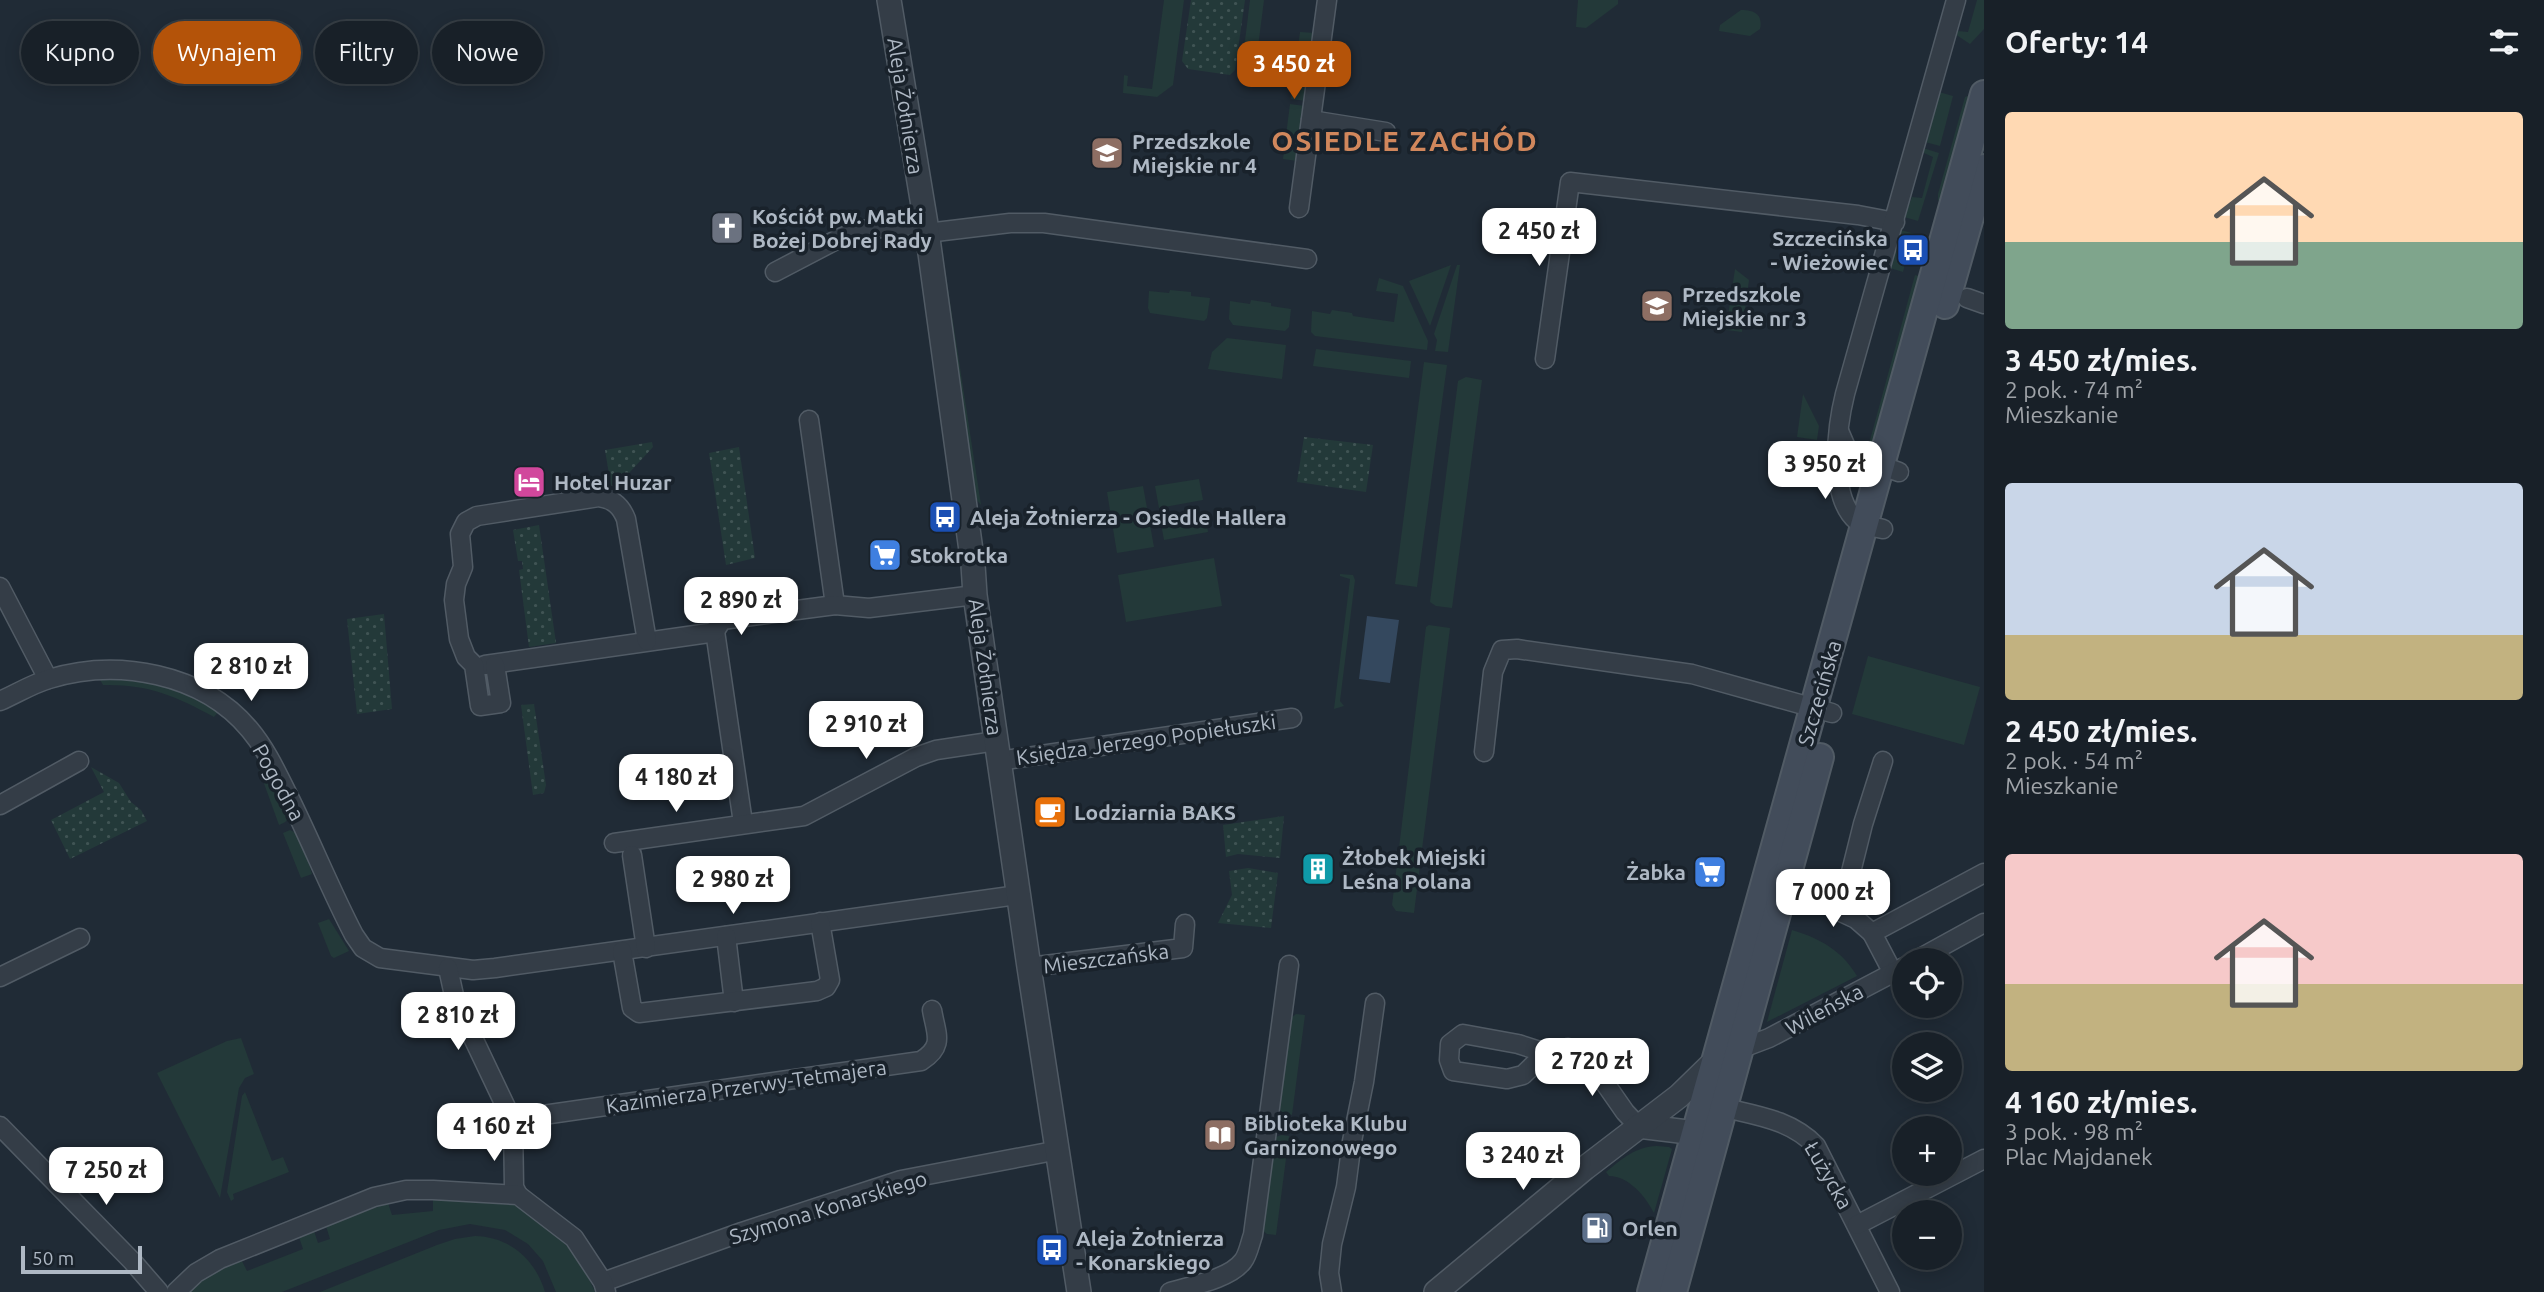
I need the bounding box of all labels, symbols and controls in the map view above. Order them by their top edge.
chip: Kupno [21,21,139,84]
chip: Wynajem [153,21,301,84]
chip: Filtry [315,21,418,84]
chip: Nowe [432,21,543,84]
icon: filters [2485,23,2523,61]
text: Oferty: 14 [2005,25,2148,59]
street label: Aleja Żołnierza [883,36,929,176]
pin: 3 450 zł [1222,42,1366,101]
text: 3 450 zł [1253,51,1335,76]
district label: OSIEDLE ZACHÓD [1271,125,1539,156]
place label: Przedszkole Miejskie nr 4 [1132,129,1257,177]
school or university icon: Przedszkole Miejskie nr 4 [1088,134,1126,172]
icon: home [2201,158,2327,284]
place label: Kościół pw. Matki Bożej Dobrej Rady [752,204,932,252]
pin: 2 450 zł [1467,208,1611,268]
church icon: Kościół pw. Matki Bożej Dobrej Rady [708,209,746,247]
text: 2 450 zł [1498,218,1580,243]
place label: Szczecińska - Wieżowiec [1770,226,1888,274]
bus stop icon: Szczecińska - Wieżowiec [1894,231,1932,269]
place label: Przedszkole Miejskie nr 3 [1682,282,1807,330]
school or university icon: Przedszkole Miejskie nr 3 [1638,287,1676,325]
text: 3 450 zł/mies. [2005,343,2197,377]
text: 2 pok. · 74 m² [2005,377,2143,402]
text: Mieszkanie [2005,402,2119,427]
pin: 3 950 zł [1753,442,1897,501]
text: 3 950 zł [1784,451,1866,476]
hotel icon: Hotel Huzar [510,463,548,501]
place label: Hotel Huzar [554,470,672,494]
bus stop icon: Aleja Żołnierza - Osiedle Hallera [926,498,964,536]
place label: Aleja Żołnierza - Osiedle Hallera [970,505,1287,529]
icon: home [2201,529,2327,655]
supermarket icon: Stokrotka [866,536,904,574]
place label: Stokrotka [910,543,1008,567]
pin: 2 890 zł [669,578,813,637]
text: 2 890 zł [700,587,782,612]
street label: Aleja Żołnierza [965,597,1007,737]
street label: Szczecińska [1792,637,1846,749]
pin: 2 810 zł [179,644,323,703]
text: 2 810 zł [210,653,292,678]
pin: 2 910 zł [794,702,938,761]
street label: Księdza Jerzego Popiełuszki [1015,709,1277,769]
text: 2 910 zł [825,711,907,736]
text: 2 450 zł/mies. [2005,714,2197,748]
street label: Pogodna [248,739,310,825]
text: 2 pok. · 54 m² [2005,748,2143,773]
pin: 4 180 zł [604,754,748,814]
text: 4 180 zł [635,764,717,789]
text: Mieszkanie [2005,773,2119,798]
cafe icon: Lodziarnia BAKS [1031,793,1069,831]
place label: Lodziarnia BAKS [1074,800,1236,824]
place label: Żłobek Miejski Leśna Polana [1342,845,1486,893]
building icon: Żłobek Miejski Leśna Polana [1299,850,1337,888]
supermarket icon: Żabka [1691,853,1729,891]
pin: 2 980 zł [661,856,805,916]
place label: Żabka [1626,860,1686,884]
text: 2 980 zł [692,866,774,891]
pin: 7 000 zł [1761,870,1905,929]
text: 7 000 zł [1792,879,1874,904]
icon: home [2201,900,2327,1026]
street label: Mieszczańska [1042,938,1170,978]
map controls [1892,948,1962,1270]
button: locate [1892,948,1962,1018]
street label: Wileńska [1781,979,1867,1039]
pin: 2 810 zł [386,992,530,1052]
text: 2 810 zł [417,1002,499,1027]
button: layers [1892,1032,1962,1102]
pin: 2 720 zł [1520,1038,1664,1098]
text: 2 720 zł [1551,1048,1633,1073]
street label: Kazimierza Przerwy-Tetmajera [604,1054,888,1118]
text: 4 160 zł/mies. [2005,1085,2197,1119]
pin: 4 160 zł [422,1104,566,1163]
place label: Biblioteka Klubu Garnizonowego [1244,1111,1407,1159]
text: 4 160 zł [453,1113,535,1138]
library icon: Biblioteka Klubu Garnizonowego [1201,1116,1239,1154]
button: + [1892,1116,1962,1186]
text: 3 pok. · 98 m² [2005,1119,2143,1144]
pin: 3 240 zł [1451,1132,1595,1192]
street label: Łużycka [1800,1137,1858,1213]
text: 3 240 zł [1482,1142,1564,1167]
text: Plac Majdanek [2005,1144,2153,1169]
pin: 7 250 zł [34,1148,178,1207]
text: 7 250 zł [65,1157,147,1182]
street label: Szymona Konarskiego [726,1166,930,1248]
button: − [1892,1200,1962,1270]
fuel station icon: Orlen [1578,1209,1616,1247]
place label: Orlen [1622,1216,1678,1240]
place label: Aleja Żołnierza - Konarskiego [1076,1226,1224,1274]
bus stop icon: Aleja Żołnierza - Konarskiego [1033,1231,1071,1269]
scale bar [21,1243,142,1275]
text: 50 m [32,1247,74,1269]

